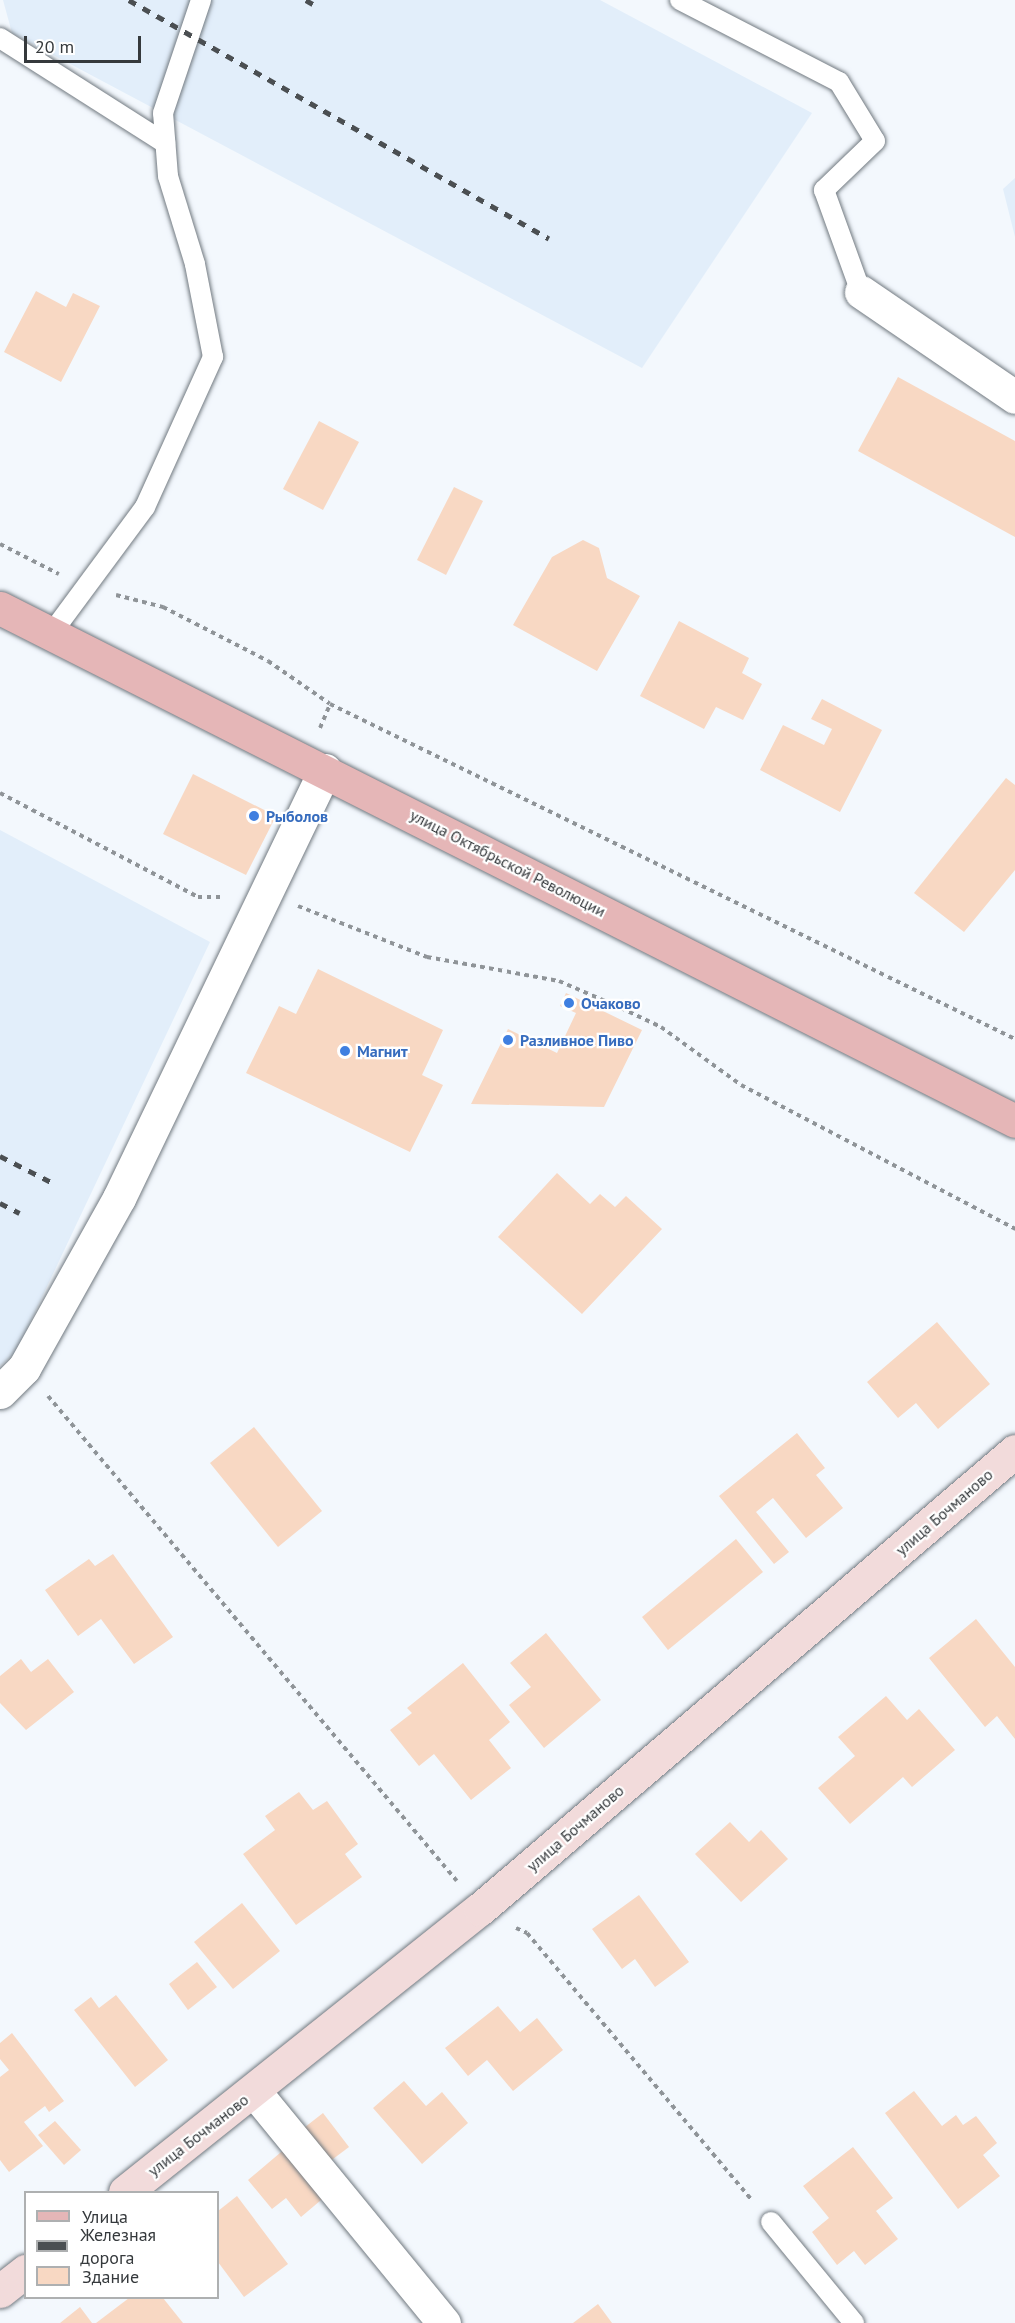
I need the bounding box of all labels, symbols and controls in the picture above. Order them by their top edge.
scale bar [27,24,144,62]
text: 20 m [35,35,74,58]
street label: улица Октябрьской Революции [407,805,609,921]
place label: Рыболов [266,806,328,826]
marker: Рыболов [247,809,261,823]
place label: Очаково [581,993,641,1013]
marker: Очаково [562,996,576,1010]
place label: Разливное Пиво [520,1030,634,1050]
marker: Разливное Пиво [501,1033,515,1047]
place label: Магнит [357,1041,408,1061]
marker: Магнит [338,1044,352,1058]
street label: улица Бочманово [892,1465,996,1559]
street label: улица Бочманово [523,1781,627,1875]
street label: улица Бочманово [144,2090,252,2180]
legend [24,2191,219,2299]
text: Улица [82,2205,128,2228]
text: Железная дорога [80,2223,156,2269]
text: Здание [82,2265,139,2288]

